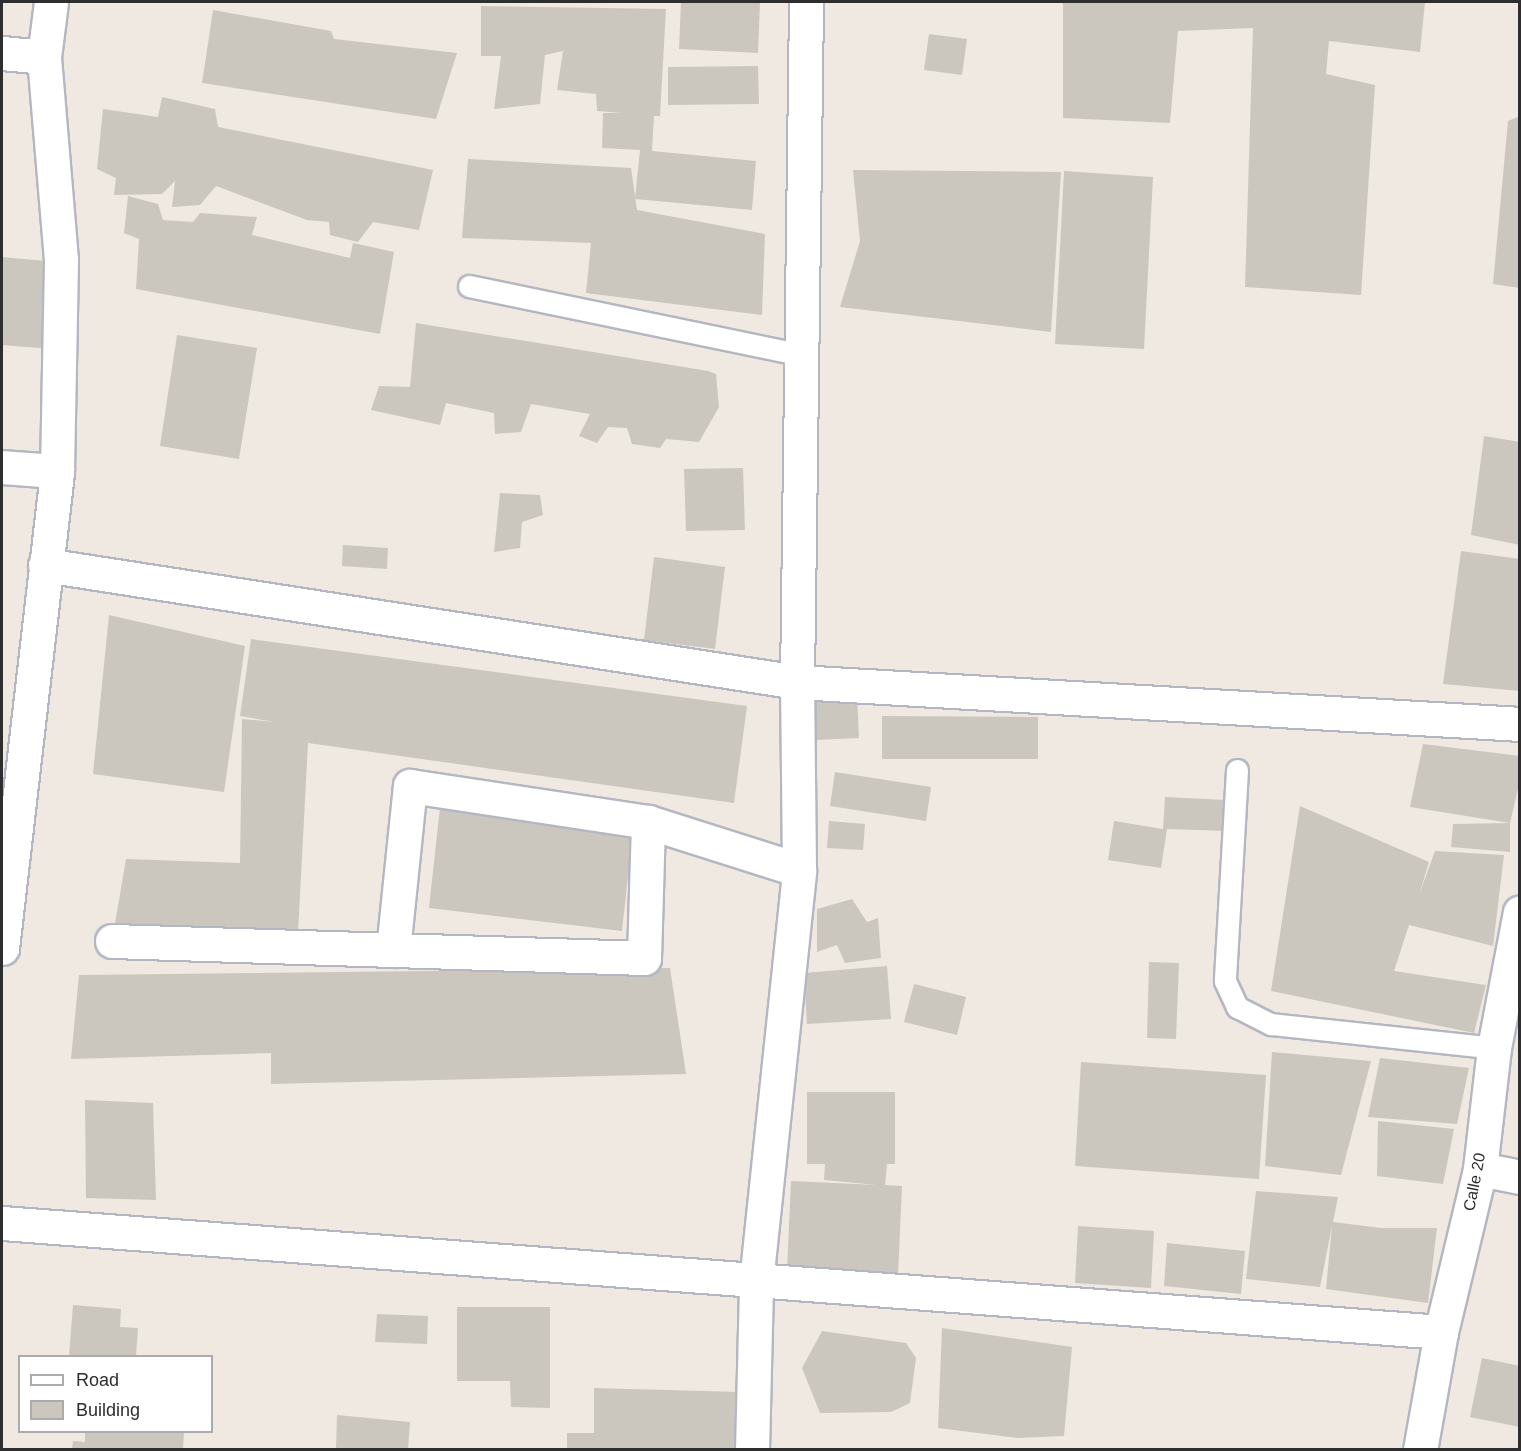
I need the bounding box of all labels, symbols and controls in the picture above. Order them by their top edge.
street label: Calle 20 [1460,1151,1490,1213]
legend [18,1355,213,1433]
text: Road [76,1370,119,1390]
text: Building [76,1400,140,1420]

